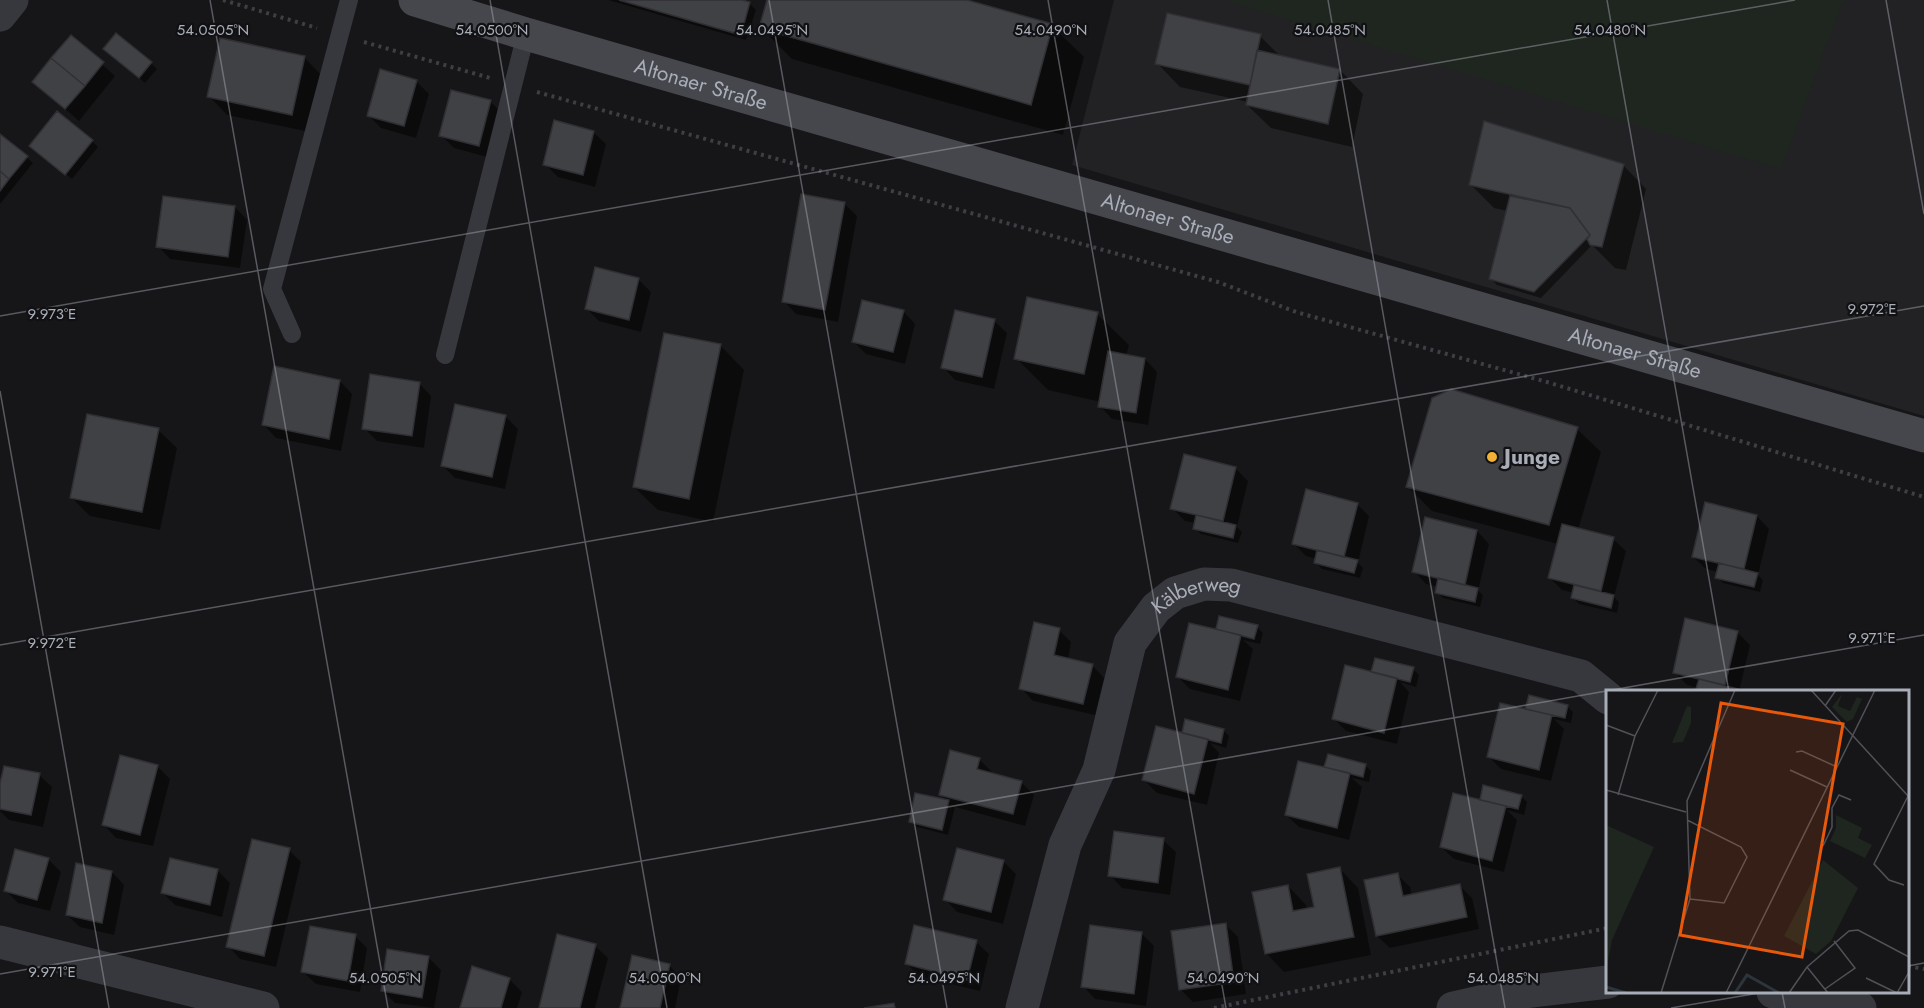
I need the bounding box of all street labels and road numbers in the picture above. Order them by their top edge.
street label: Altonaer Straße [631,51,771,118]
street label: Altonaer Straße [1098,185,1238,252]
street label: Altonaer Straße [1565,320,1705,386]
street label: Kälberweg [1145,569,1245,621]

